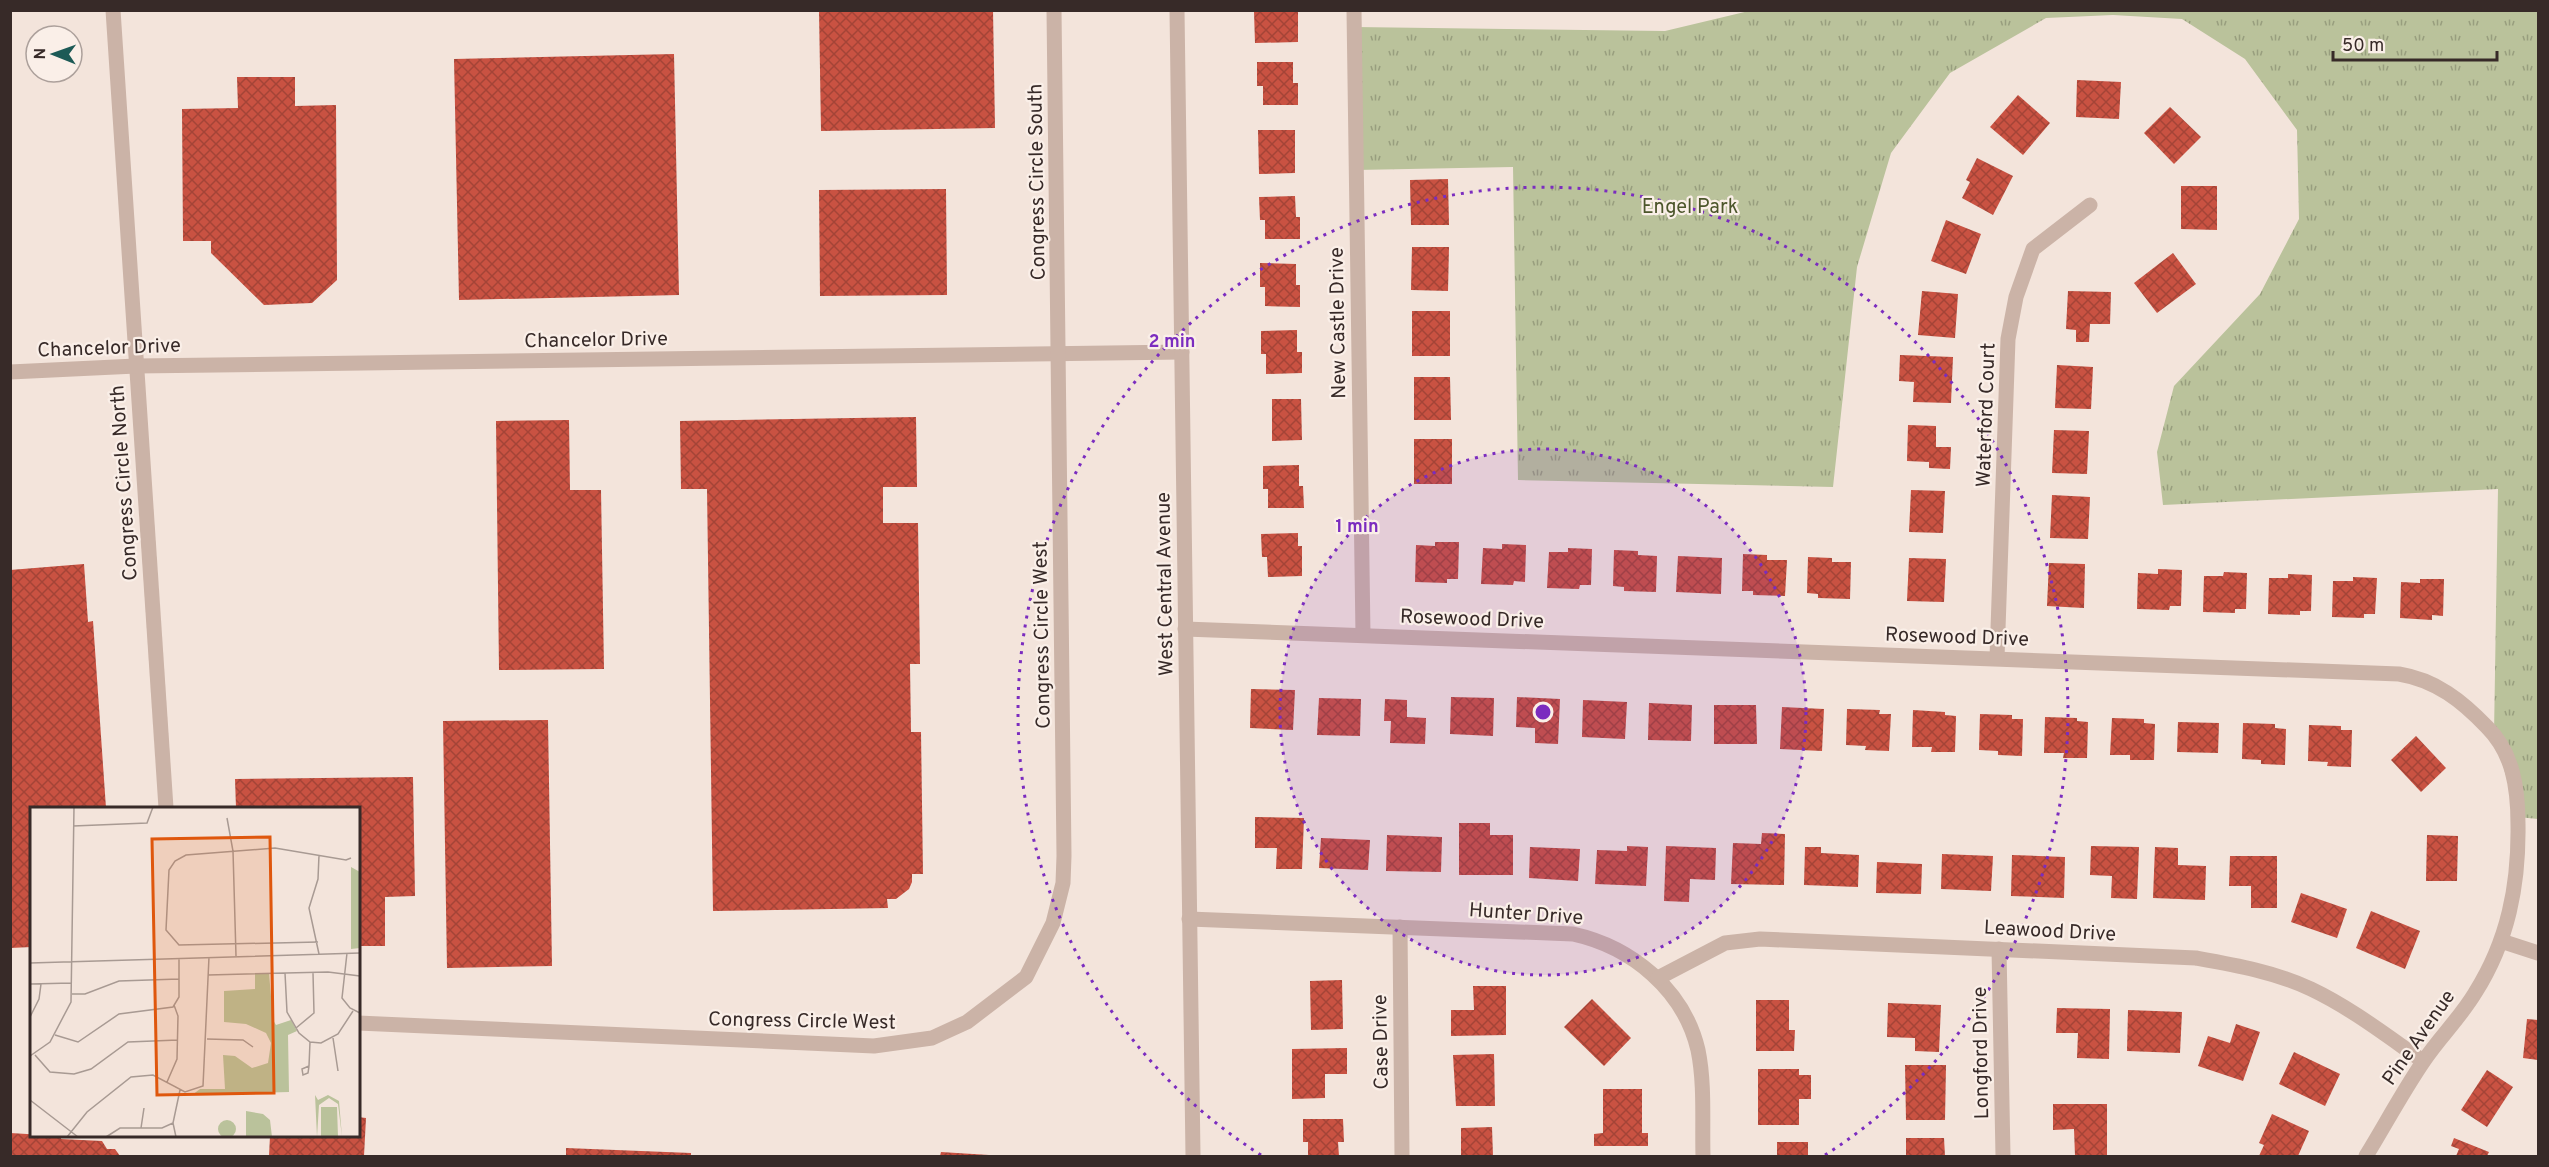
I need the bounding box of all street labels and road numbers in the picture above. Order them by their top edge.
street label: Congress Circle South [1023,83,1053,281]
street label: New Castle Drive [1325,247,1353,399]
street label: Chancelor Drive [524,327,668,355]
street label: Chancelor Drive [37,333,181,364]
street label: Waterford Court [1971,342,2003,488]
street label: Congress Circle North [105,384,145,582]
street label: West Central Avenue [1151,492,1181,676]
street label: Congress Circle West [1028,541,1058,729]
street label: Rosewood Drive [1400,604,1544,636]
street label: Rosewood Drive [1885,622,2029,654]
street label: Hunter Drive [1468,898,1584,932]
street label: Leawood Drive [1983,916,2117,948]
street label: Pine Avenue [2377,985,2462,1091]
street label: Longford Drive [1968,986,1996,1120]
street label: Case Drive [1368,994,1396,1090]
street label: Congress Circle West [708,1007,896,1037]

